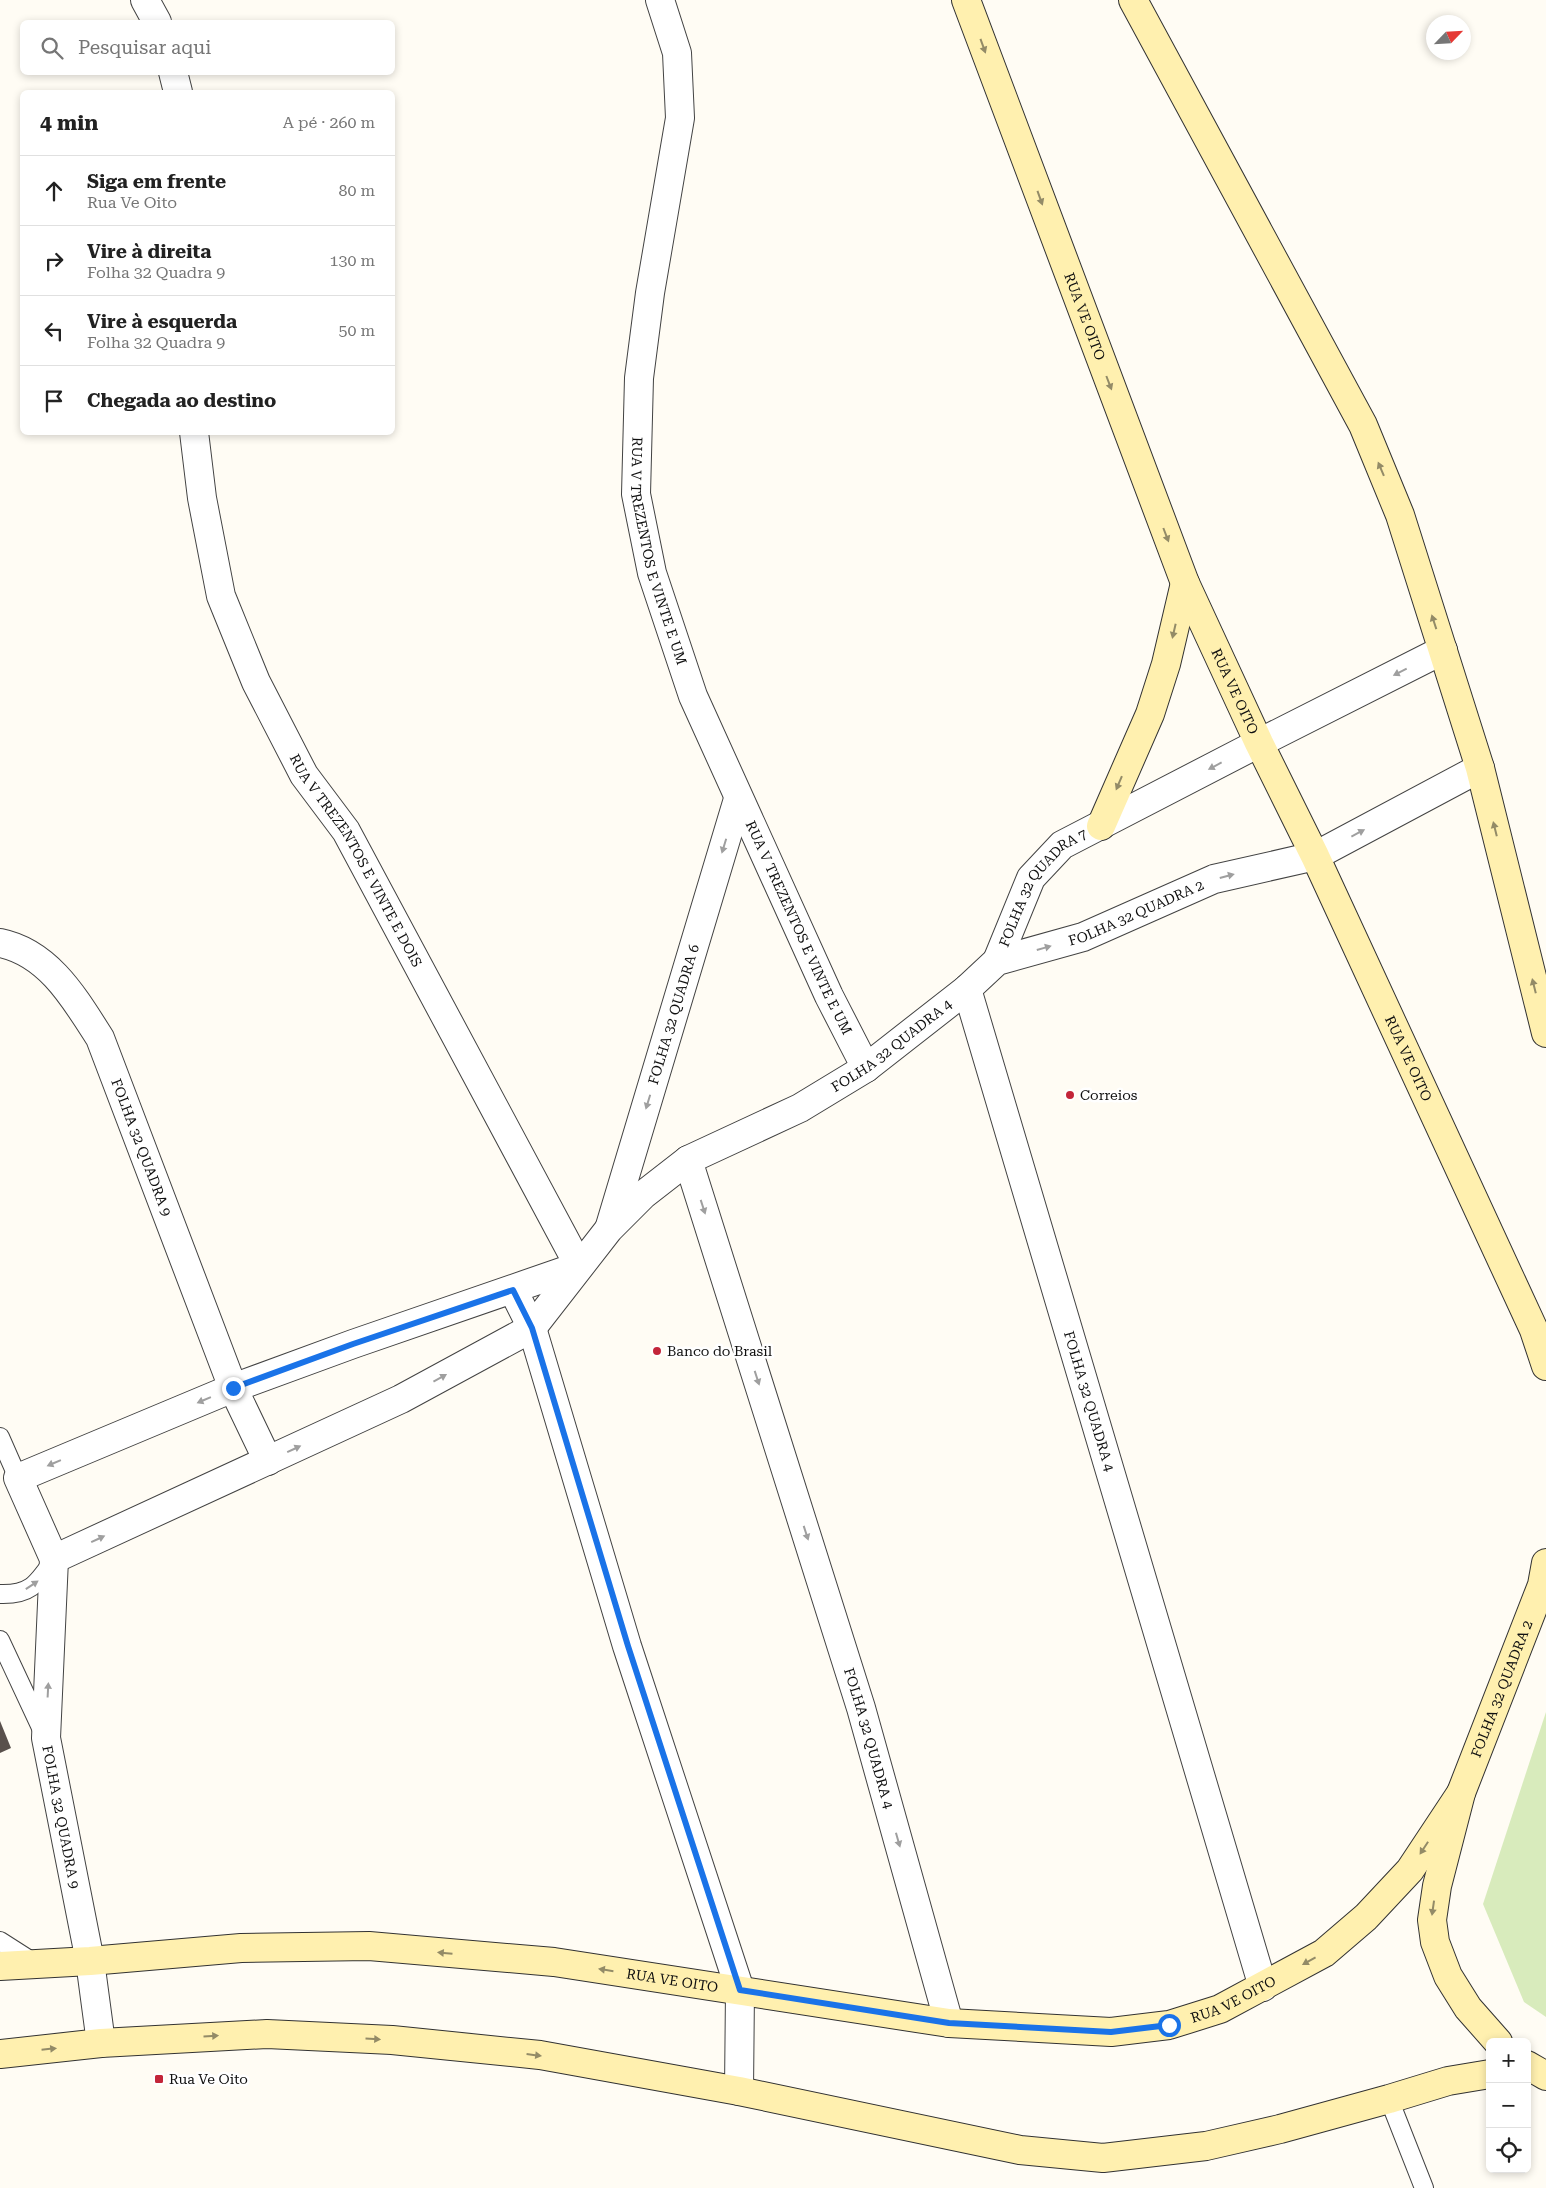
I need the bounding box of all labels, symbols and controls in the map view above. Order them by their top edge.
north arrow [1426,15,1471,60]
search box [20,20,395,75]
icon: search [38,34,66,62]
text: Pesquisar aqui [78,36,211,59]
one-way arrow [980,38,987,53]
text: 4 min [40,111,98,135]
text: A pé · 260 m [283,113,375,132]
text: Siga em frente [87,170,226,193]
icon: ahead [40,177,68,205]
text: 80 m [338,181,375,200]
one-way arrow [1036,191,1044,206]
text: Rua Ve Oito [87,193,177,212]
text: Vire à direita [87,240,211,263]
icon: right [40,247,68,275]
text: 130 m [329,251,375,270]
text: Folha 32 Quadra 9 [87,263,225,282]
street label: RUA VE OITO [1061,270,1109,363]
text: Vire à esquerda [87,310,237,333]
icon: left [40,317,68,345]
text: 50 m [338,321,375,340]
text: Folha 32 Quadra 9 [87,333,225,352]
one-way arrow [1105,376,1113,391]
icon: arrive [40,387,68,415]
text: Chegada ao destino [87,389,276,412]
street label: RUA V TREZENTOS E VINTE E UM [628,437,690,667]
one-way arrow [1376,462,1384,476]
one-way arrow [1162,528,1170,543]
one-way arrow [1430,615,1438,630]
one-way arrow [1170,623,1178,638]
street label: RUA VE OITO [1208,646,1262,737]
one-way arrow [1393,668,1407,676]
street label: RUA V TREZENTOS E VINTE E DOIS [287,751,425,970]
one-way arrow [1208,762,1223,770]
one-way arrow [1115,776,1123,790]
street label: RUA V TREZENTOS E VINTE E UM [743,818,855,1037]
one-way arrow [1491,821,1499,836]
street label: FOLHA 32 QUADRA 7 [996,825,1090,949]
one-way arrow [1350,829,1365,837]
one-way arrow [720,838,728,853]
one-way arrow [1220,872,1235,880]
street label: FOLHA 32 QUADRA 2 [1067,877,1206,949]
street label: FOLHA 32 QUADRA 6 [645,942,702,1086]
one-way arrow [1036,944,1051,952]
one-way arrow [1530,979,1538,994]
street label: FOLHA 32 QUADRA 4 [828,996,955,1095]
street label: RUA VE OITO [1382,1013,1435,1104]
street label: FOLHA 32 QUADRA 9 [108,1076,175,1218]
place label: Correios [1080,1087,1138,1103]
marker: Correios [1064,1089,1076,1101]
one-way arrow [643,1094,651,1109]
one-way arrow [699,1199,707,1214]
street label: FOLHA 32 QUADRA 4 [1061,1329,1118,1474]
place label: Banco do Brasil [667,1343,773,1359]
marker: Banco do Brasil [651,1345,663,1357]
one-way arrow [753,1371,761,1386]
one-way arrow [433,1374,447,1382]
route end [222,1377,245,1400]
one-way arrow [196,1397,211,1405]
one-way arrow [287,1445,301,1453]
one-way arrow [46,1460,61,1467]
one-way arrow [802,1526,810,1541]
one-way arrow [91,1535,106,1543]
one-way arrow [25,1580,39,1590]
street label: FOLHA 32 QUADRA 2 [1468,1618,1536,1760]
street label: FOLHA 32 QUADRA 4 [841,1666,897,1811]
one-way arrow [44,1681,52,1697]
street label: FOLHA 32 QUADRA 9 [39,1744,83,1890]
one-way arrow [894,1832,902,1847]
one-way arrow [1419,1841,1429,1855]
one-way arrow [1429,1901,1437,1917]
one-way arrow [436,1948,452,1956]
one-way arrow [1302,1957,1317,1965]
street label: RUA VE OITO [625,1965,719,1995]
one-way arrow [598,1966,614,1974]
street label: RUA VE OITO [1189,1973,1278,2026]
route start [1158,2014,1181,2037]
one-way arrow [203,2032,219,2040]
one-way arrow [365,2035,381,2043]
map controls [1486,2038,1531,2173]
button: + [1486,2038,1531,2083]
one-way arrow [41,2045,57,2053]
one-way arrow [527,2051,543,2059]
place label: Rua Ve Oito [169,2071,248,2087]
marker: Rua Ve Oito [153,2073,165,2085]
button: − [1486,2083,1531,2128]
button: locate [1486,2128,1531,2173]

